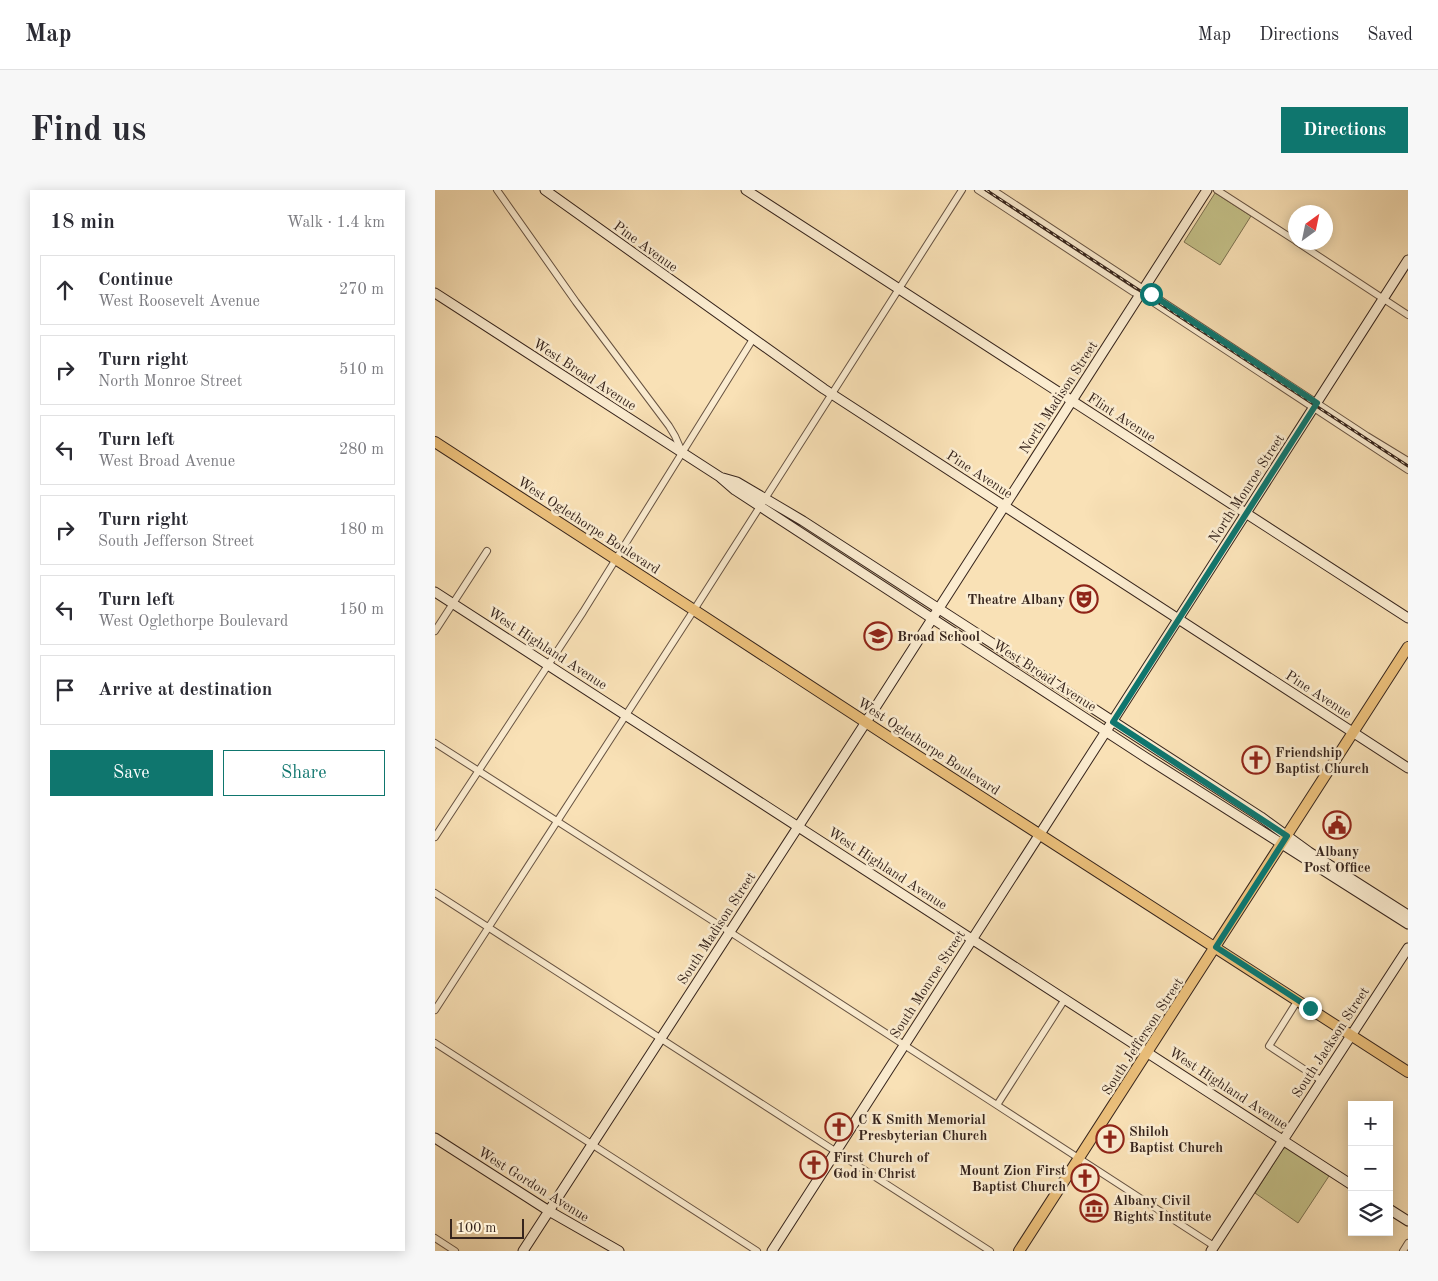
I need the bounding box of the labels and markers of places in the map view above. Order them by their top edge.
theatre icon: Theatre Albany [1069,584,1099,614]
place label: Theatre Albany [967,593,1065,607]
school or university icon: Broad School [863,621,893,651]
place label: Broad School [897,630,980,644]
church icon: Friendship Baptist Church [1241,745,1271,775]
place label: Friendship Baptist Church [1275,746,1369,776]
public building icon: Albany Post Office [1322,810,1352,840]
place label: Albany Post Office [1303,845,1371,875]
church icon: C K Smith Memorial Presbyterian Church [824,1112,854,1142]
place label: C K Smith Memorial Presbyterian Church [858,1113,987,1143]
church icon: Shiloh Baptist Church [1095,1124,1125,1154]
place label: Shiloh Baptist Church [1129,1125,1223,1155]
church icon: First Church of God in Christ [799,1150,829,1180]
place label: First Church of God in Christ [833,1151,930,1181]
church icon: Mount Zion First Baptist Church [1070,1163,1100,1193]
place label: Mount Zion First Baptist Church [959,1164,1066,1194]
museum icon: Albany Civil Rights Institute [1079,1193,1109,1223]
place label: Albany Civil Rights Institute [1113,1194,1212,1224]

